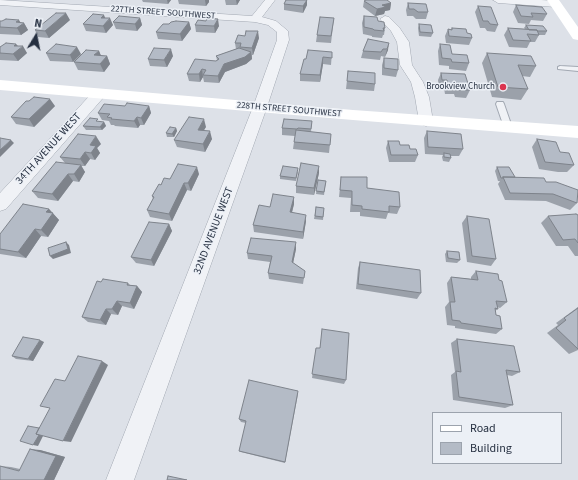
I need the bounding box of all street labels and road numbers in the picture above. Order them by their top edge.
street label: 227TH STREET SOUTHWEST [110,4,216,22]
street label: 228TH STREET SOUTHWEST [236,100,342,120]
street label: 34TH AVENUE WEST [13,111,85,187]
street label: 32ND AVENUE WEST [191,185,237,277]

